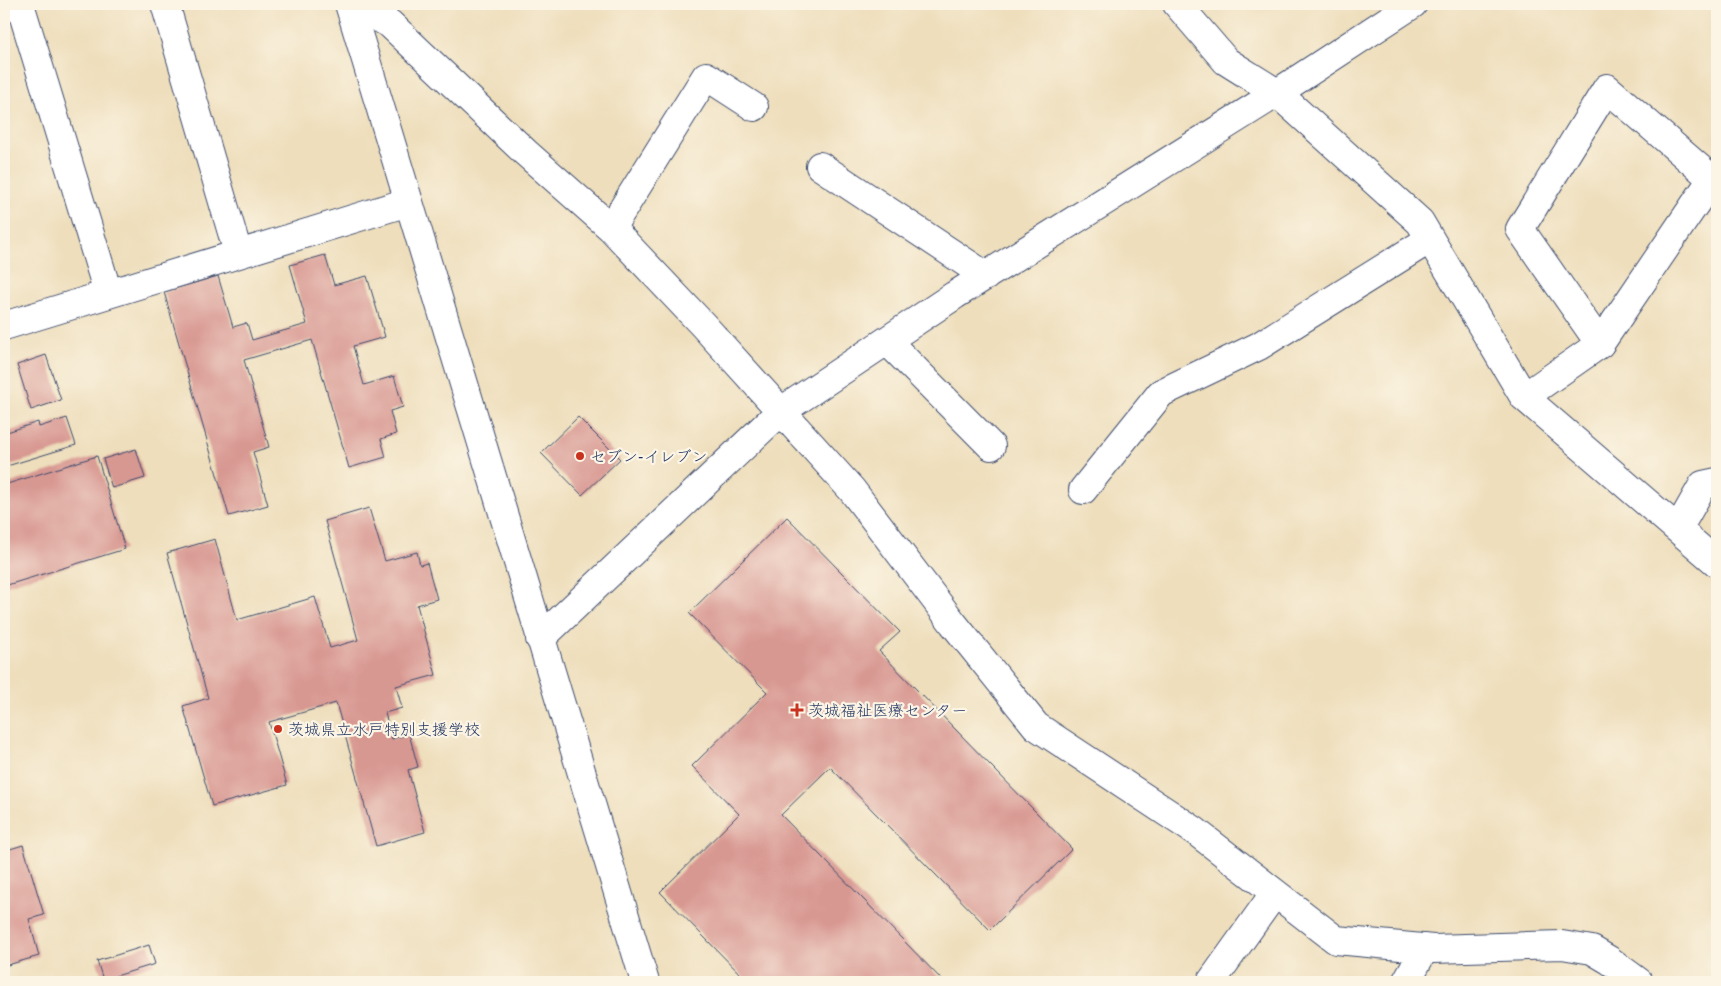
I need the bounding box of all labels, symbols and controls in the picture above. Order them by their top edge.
place label: セブン-イレブン [590,447,707,470]
marker: セブン-イレブン [574,450,586,462]
place label: 茨城福祉医療センター [808,701,967,724]
marker: 茨城福祉医療センター [790,703,804,717]
place label: 茨城県立水戸特別支援学校 [288,720,480,743]
marker: 茨城県立水戸特別支援学校 [272,723,284,735]

